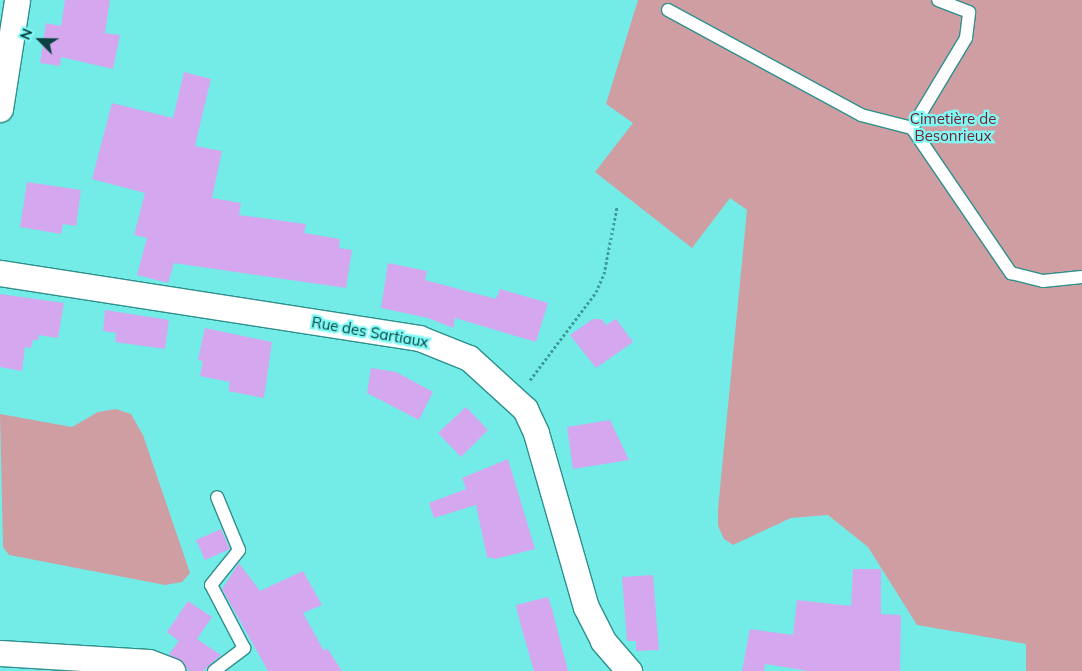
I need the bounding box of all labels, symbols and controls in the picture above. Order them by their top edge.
north arrow [15,15,65,65]
text: N [16,26,37,43]
park label: Cimetière de Besonrieux [910,109,996,144]
street label: Rue des Sartiaux [310,313,430,351]

